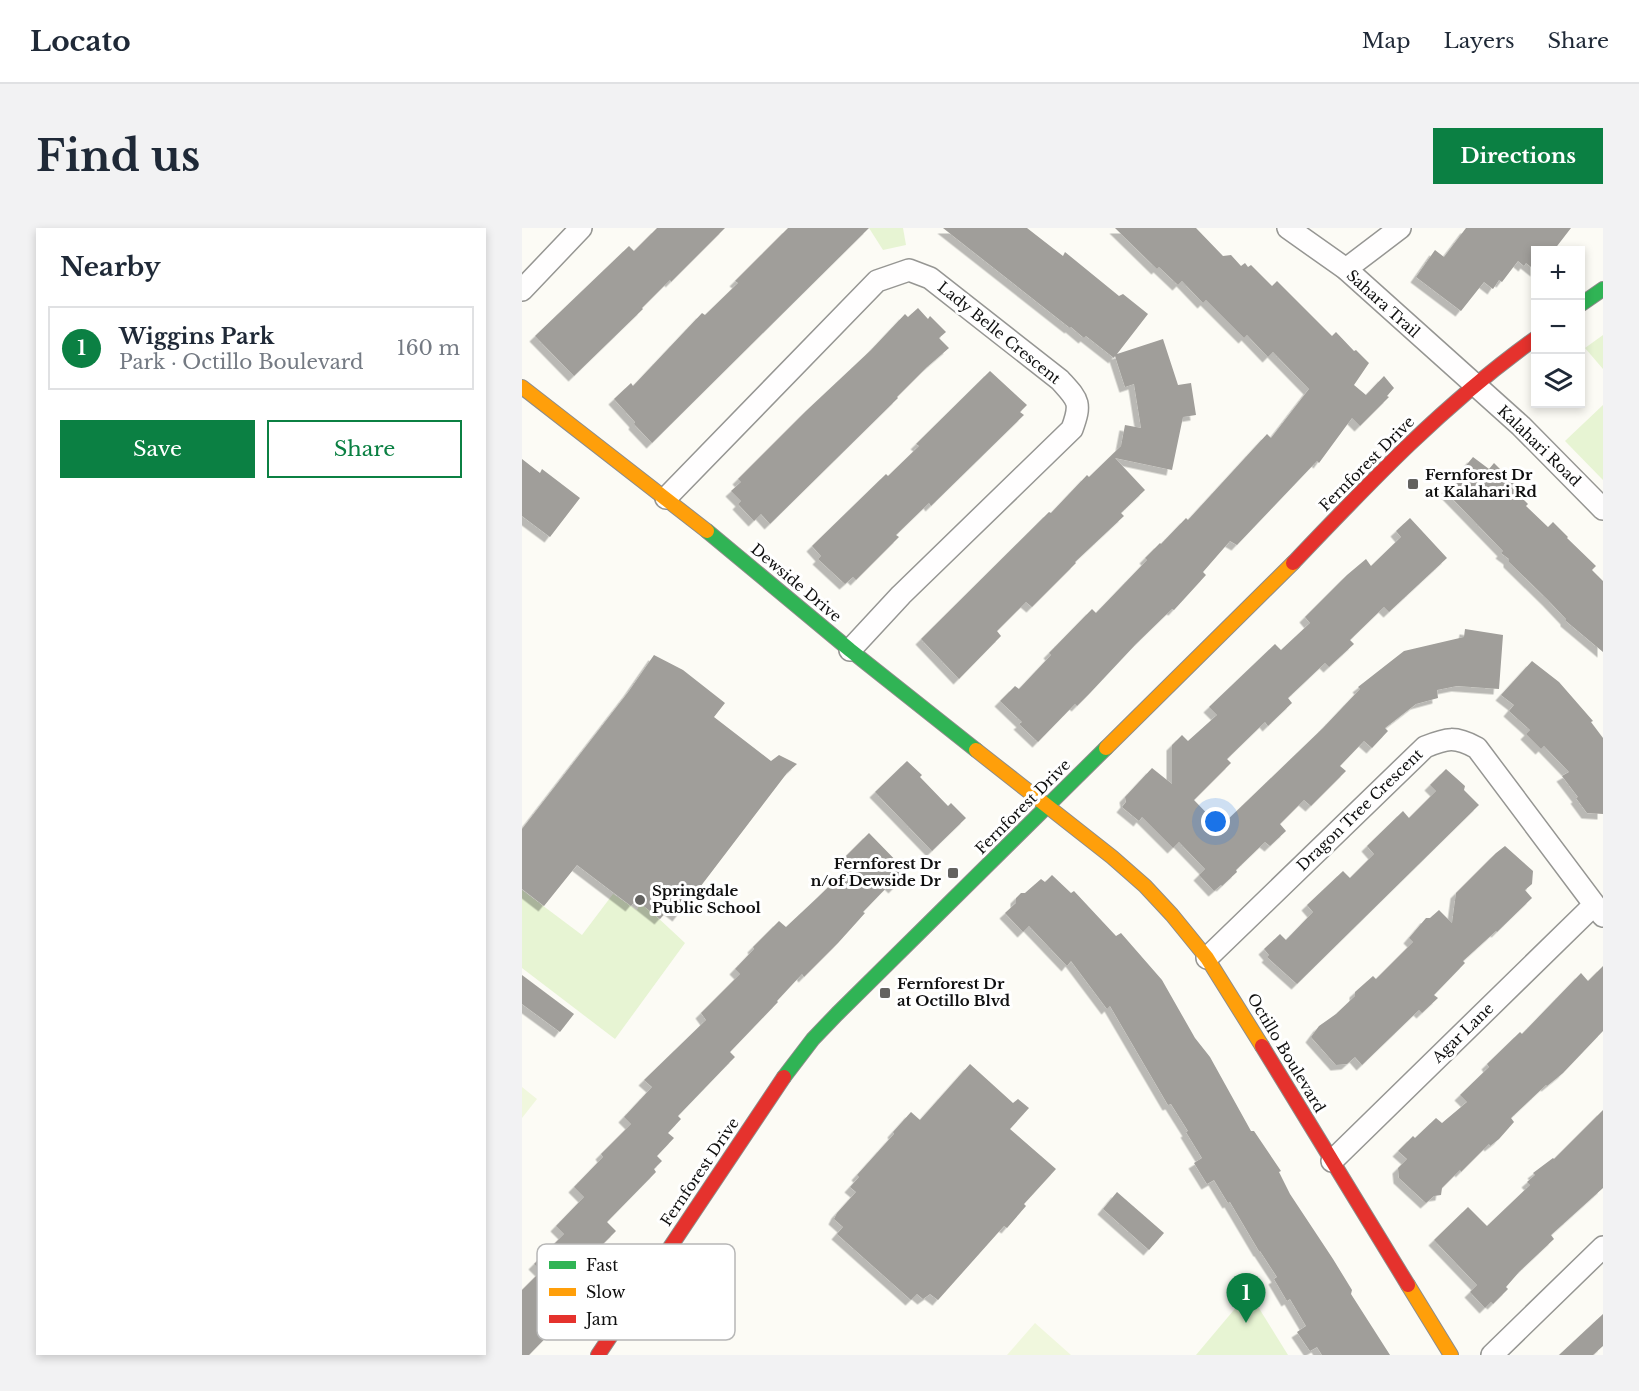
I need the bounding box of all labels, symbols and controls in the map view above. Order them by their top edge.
text: Locato [30,24,131,59]
text: Map [1362,28,1411,54]
text: Layers [1444,28,1515,54]
text: Share [1548,28,1609,54]
button: Directions [1433,128,1603,184]
text: Find us [36,130,200,182]
map controls [1531,246,1585,408]
button: + [1531,246,1585,300]
text: Nearby [60,251,161,283]
street label: Sahara Trail [1343,266,1424,342]
street label: Lady Belle Crescent [934,277,1065,388]
button: − [1531,300,1585,354]
text: Wiggins Park [119,323,274,350]
text: 1 [77,336,86,360]
text: 160 m [397,336,460,360]
text: Park · Octillo Boulevard [119,350,364,374]
button: layers [1531,354,1585,408]
street label: Kalahari Road [1494,401,1585,490]
street label: Fernforest Drive [1315,412,1418,515]
button: Save [60,420,255,478]
button: Share [267,420,462,478]
place label: Fernforest Dr at Kalahari Rd [1425,465,1538,501]
marker: Fernforest Dr at Kalahari Rd [1406,477,1420,491]
street label: Dewside Drive [747,539,845,626]
street label: Dragon Tree Crescent [1293,744,1427,875]
street label: Fernforest Drive [971,755,1074,858]
your location [1201,807,1230,836]
place label: Fernforest Dr n/of Dewside Dr [810,854,942,890]
marker: Fernforest Dr n/of Dewside Dr [946,866,960,880]
place label: Springdale Public School [652,881,762,917]
marker: Springdale Public School [633,893,647,907]
place label: Fernforest Dr at Octillo Blvd [897,974,1011,1010]
marker: Fernforest Dr at Octillo Blvd [878,986,892,1000]
street label: Octillo Boulevard [1243,990,1330,1116]
street label: Agar Lane [1427,999,1497,1067]
street label: Fernforest Drive [656,1114,743,1230]
legend [537,1244,735,1340]
text: Fast [586,1255,618,1275]
pin: 1 [1226,1274,1266,1323]
text: Slow [586,1282,626,1302]
text: Jam [584,1309,618,1329]

